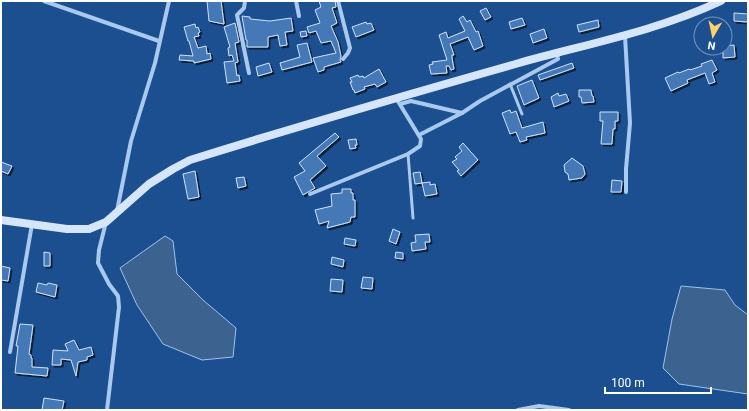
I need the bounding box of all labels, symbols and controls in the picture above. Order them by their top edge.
north arrow [693,16,733,56]
text: N [706,38,716,52]
scale bar [605,369,711,395]
text: 100 m [611,376,645,390]

